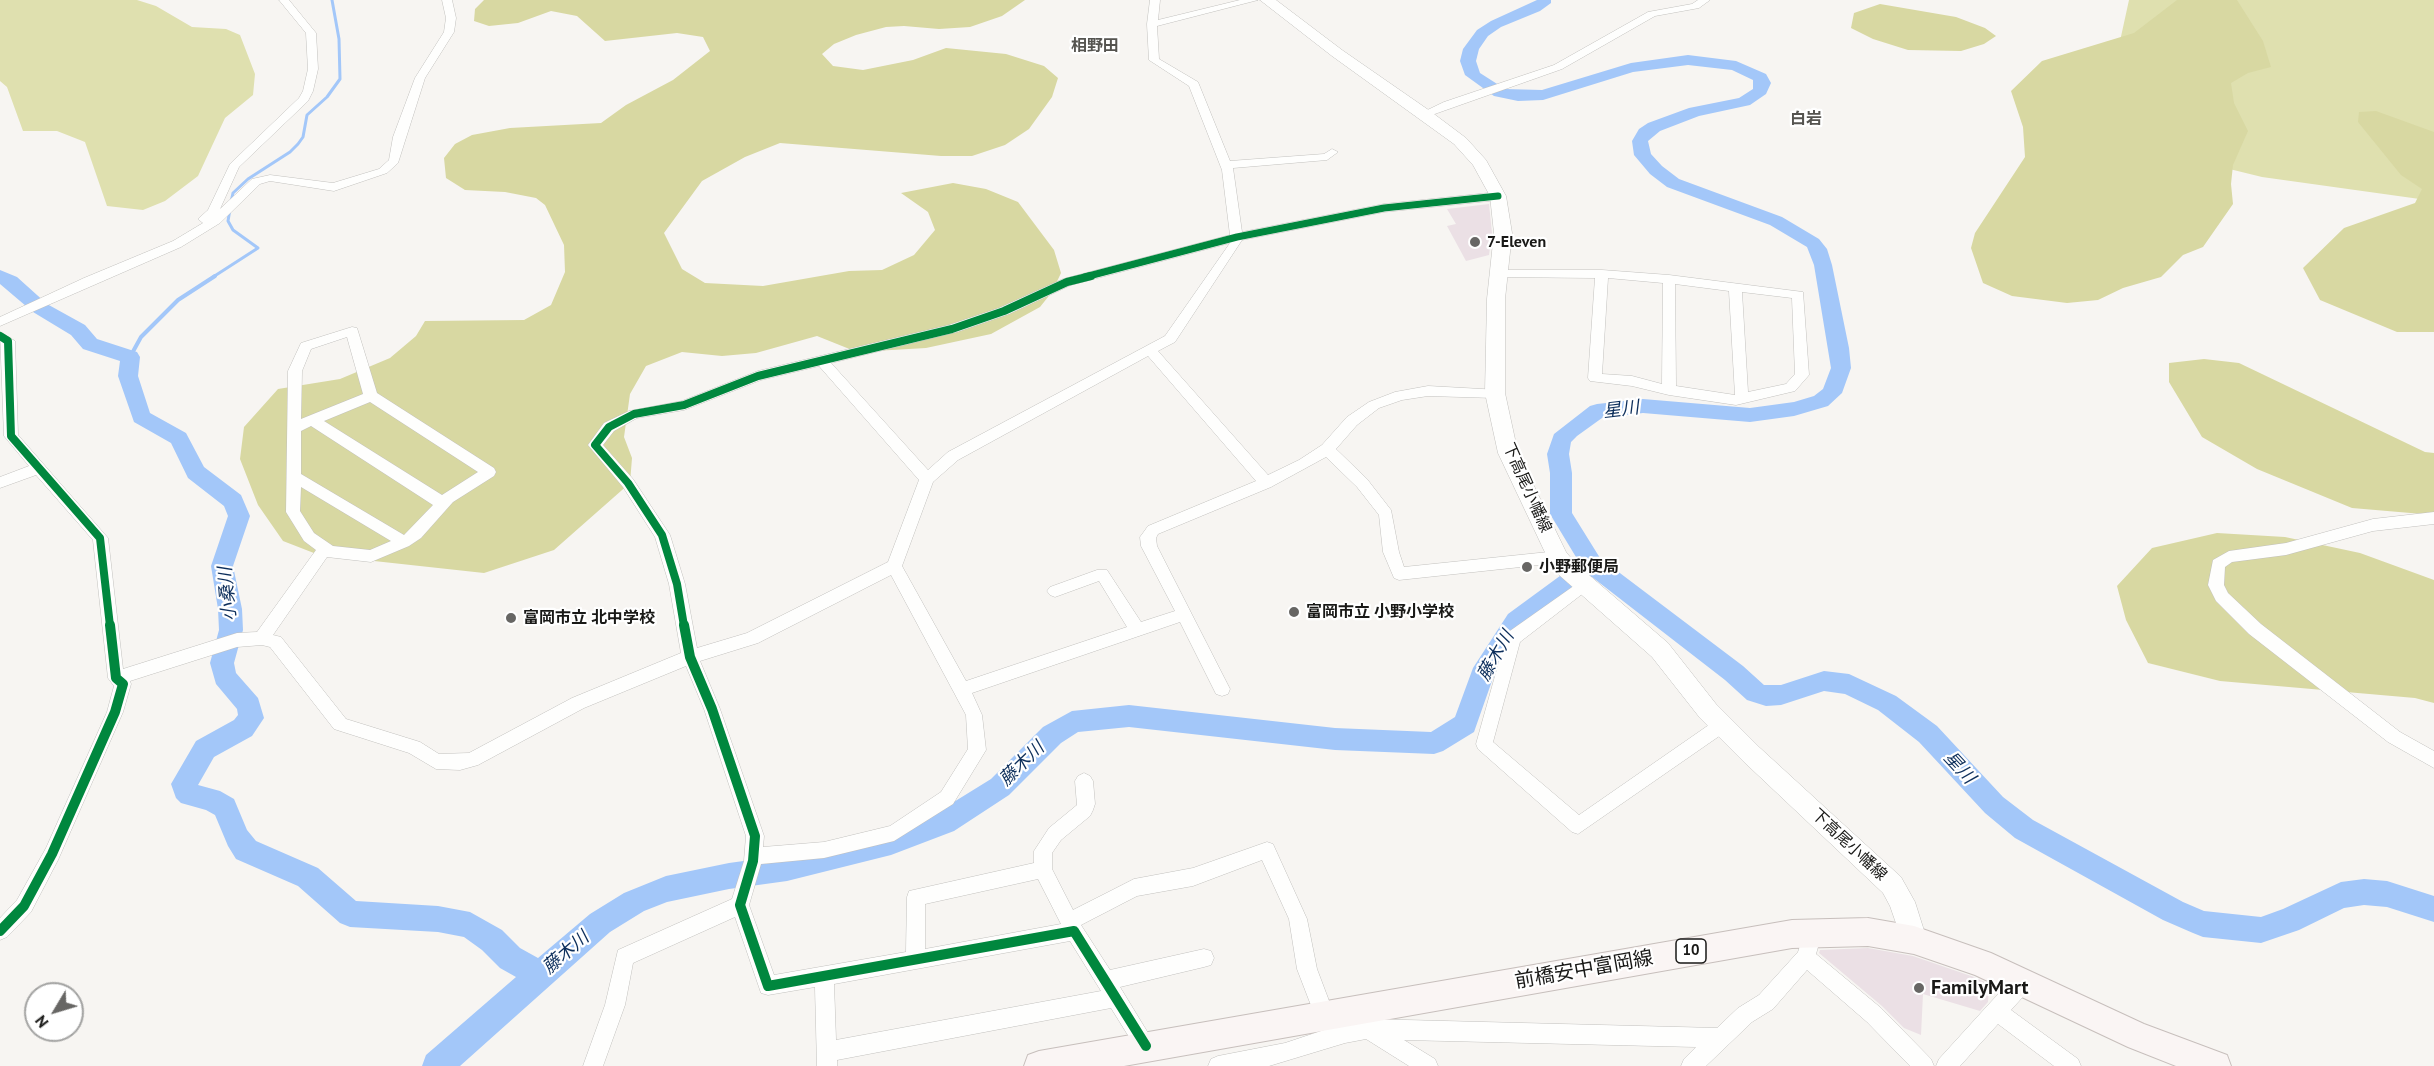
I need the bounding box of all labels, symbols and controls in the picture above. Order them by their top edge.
district label: 相野田 [1071,36,1119,56]
district label: 白岩 [1790,109,1822,129]
place label: 7-Eleven [1487,232,1546,252]
marker: 7-Eleven [1468,235,1482,249]
water label: 星川 [1602,397,1640,423]
street label: 下高尾小幡線 [1499,440,1555,536]
place label: 小野郵便局 [1539,557,1619,577]
marker: 小野郵便局 [1520,560,1534,574]
water label: 小桑川 [215,566,241,622]
place label: 富岡市立 小野小学校 [1306,602,1454,622]
marker: 富岡市立 小野小学校 [1287,605,1301,619]
place label: 富岡市立 北中学校 [523,608,655,628]
marker: 富岡市立 北中学校 [504,611,518,625]
water label: 藤木川 [1473,627,1519,685]
water label: 藤木川 [995,737,1049,791]
water label: 星川 [1939,747,1979,789]
street label: 下高尾小幡線 [1807,805,1891,885]
water label: 藤木川 [539,927,593,979]
road number: 10 [1676,939,1706,963]
street label: 前橋安中富岡線 [1513,946,1655,994]
place label: FamilyMart [1931,976,2029,1000]
marker: FamilyMart [1912,981,1926,995]
north arrow [24,982,84,1042]
text: N [30,1012,53,1032]

